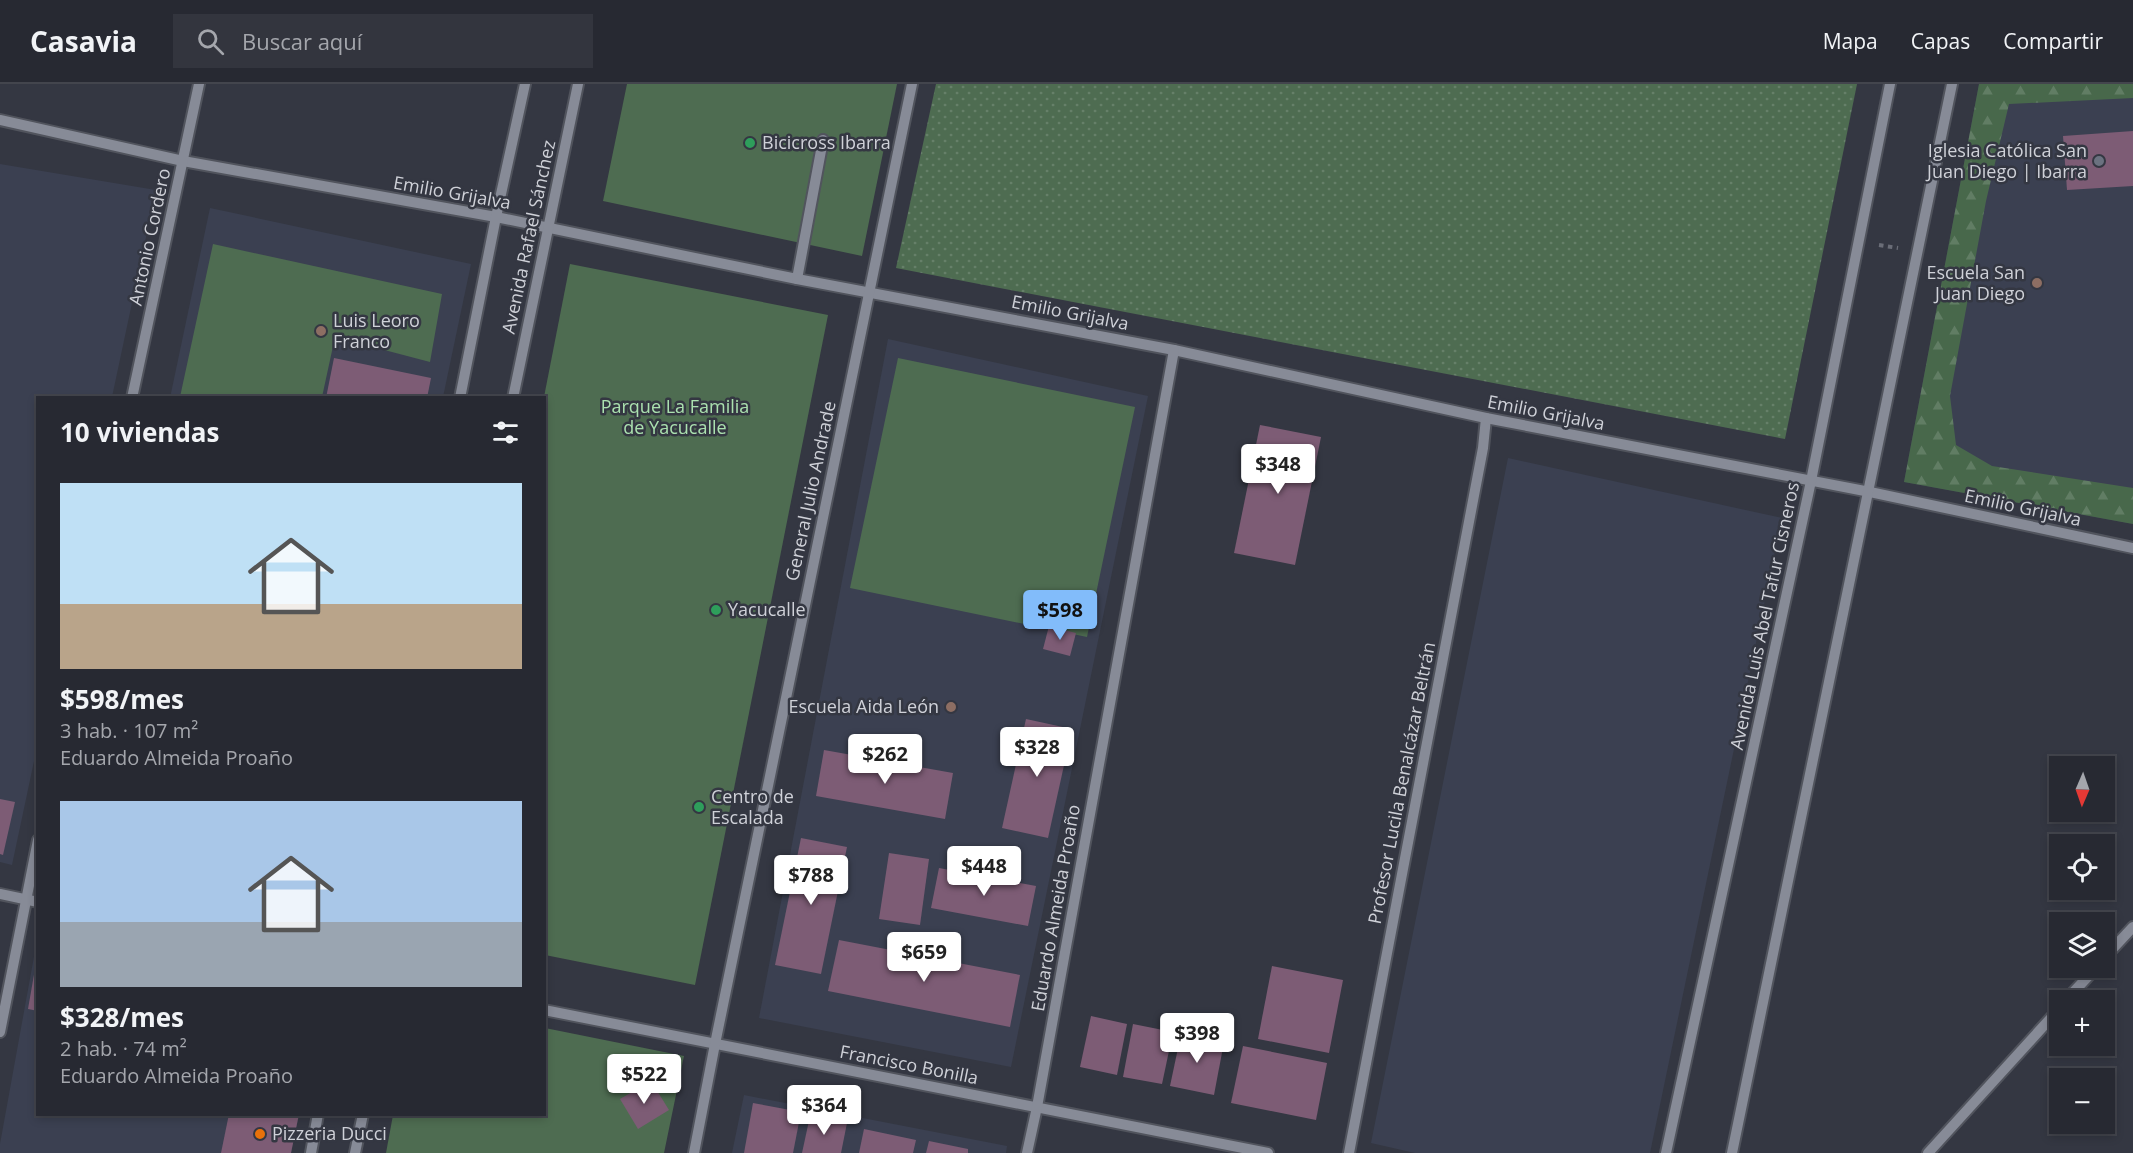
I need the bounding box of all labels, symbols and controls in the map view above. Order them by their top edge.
search box [173,14,593,68]
text: Casavia [30,22,137,60]
icon: search [194,25,227,58]
text: Buscar aquí [242,26,362,56]
text: Mapa [1823,27,1878,55]
text: Capas [1911,27,1970,55]
text: Compartir [2003,27,2103,55]
place label: Bicicross Ibarra [762,130,891,154]
marker: Bicicross Ibarra [743,136,757,150]
street label: Avenida Rafael Sánchez [496,138,560,336]
place label: Iglesia Católica San Juan Diego | Ibarra [1925,138,2087,183]
marker: Iglesia Católica San Juan Diego | Ibarra [2092,154,2106,168]
street label: Antonio Cordero [123,166,175,308]
street label: Emilio Grijalva [392,170,513,214]
place label: Escuela San Juan Diego [1927,260,2025,305]
marker: Escuela San Juan Diego [2030,276,2044,290]
street label: Emilio Grijalva [1010,289,1131,335]
place label: Luis Leoro Franco [333,308,420,353]
marker: Luis Leoro Franco [314,324,328,338]
street label: Emilio Grijalva [1486,389,1607,435]
park label: Parque La Familia de Yacucalle [601,394,749,439]
street label: General Julio Andrade [779,399,841,583]
text: 10 viviendas [60,414,219,450]
icon: filters [489,416,522,449]
pin: $348 [1242,444,1314,495]
text: $348 [1255,450,1301,477]
street label: Avenida Luis Abel Tafur Cisneros [1724,480,1804,752]
street label: Emilio Grijalva [1963,483,2084,531]
icon: home [237,522,345,630]
pin: $598 [1024,590,1096,641]
text: $598 [1037,596,1083,623]
place label: Yacucalle [728,597,806,621]
marker: Yacucalle [709,603,723,617]
street label: Profesor Lucila Benalcázar Beltrán [1362,640,1440,926]
text: $598/mes [60,681,184,717]
place label: Escuela Aida León [788,694,939,718]
marker: Escuela Aida León [944,700,958,714]
text: 3 hab. · 107 m² [60,717,198,744]
pin: $328 [1001,727,1073,778]
text: $328 [1014,733,1060,760]
pin: $262 [849,734,921,785]
text: $262 [862,740,908,767]
text: Eduardo Almeida Proaño [60,744,293,771]
north arrow [2049,756,2115,822]
map controls [2049,756,2115,1134]
place label: Centro de Escalada [711,784,794,829]
marker: Centro de Escalada [692,800,706,814]
street label: Eduardo Almeida Proaño [1025,802,1085,1013]
button: locate [2049,834,2115,900]
icon: home [237,840,345,948]
pin: $448 [948,846,1020,897]
text: $448 [961,852,1007,879]
pin: $788 [775,855,847,906]
text: $788 [788,861,834,888]
button: layers [2049,912,2115,978]
pin: $659 [888,932,960,983]
text: $659 [901,938,947,965]
button: + [2049,990,2115,1056]
text: $328/mes [60,999,184,1035]
pin: $398 [1161,1013,1233,1064]
text: $398 [1174,1019,1220,1046]
text: 2 hab. · 74 m² [60,1035,187,1062]
street label: Francisco Bonilla [838,1039,981,1089]
pin: $522 [608,1054,680,1105]
text: $522 [621,1060,667,1087]
text: Eduardo Almeida Proaño [60,1062,293,1089]
button: − [2049,1068,2115,1134]
pin: $364 [788,1085,860,1136]
text: $364 [801,1091,847,1118]
place label: Pizzeria Ducci [272,1121,387,1145]
marker: Pizzeria Ducci [253,1127,267,1141]

